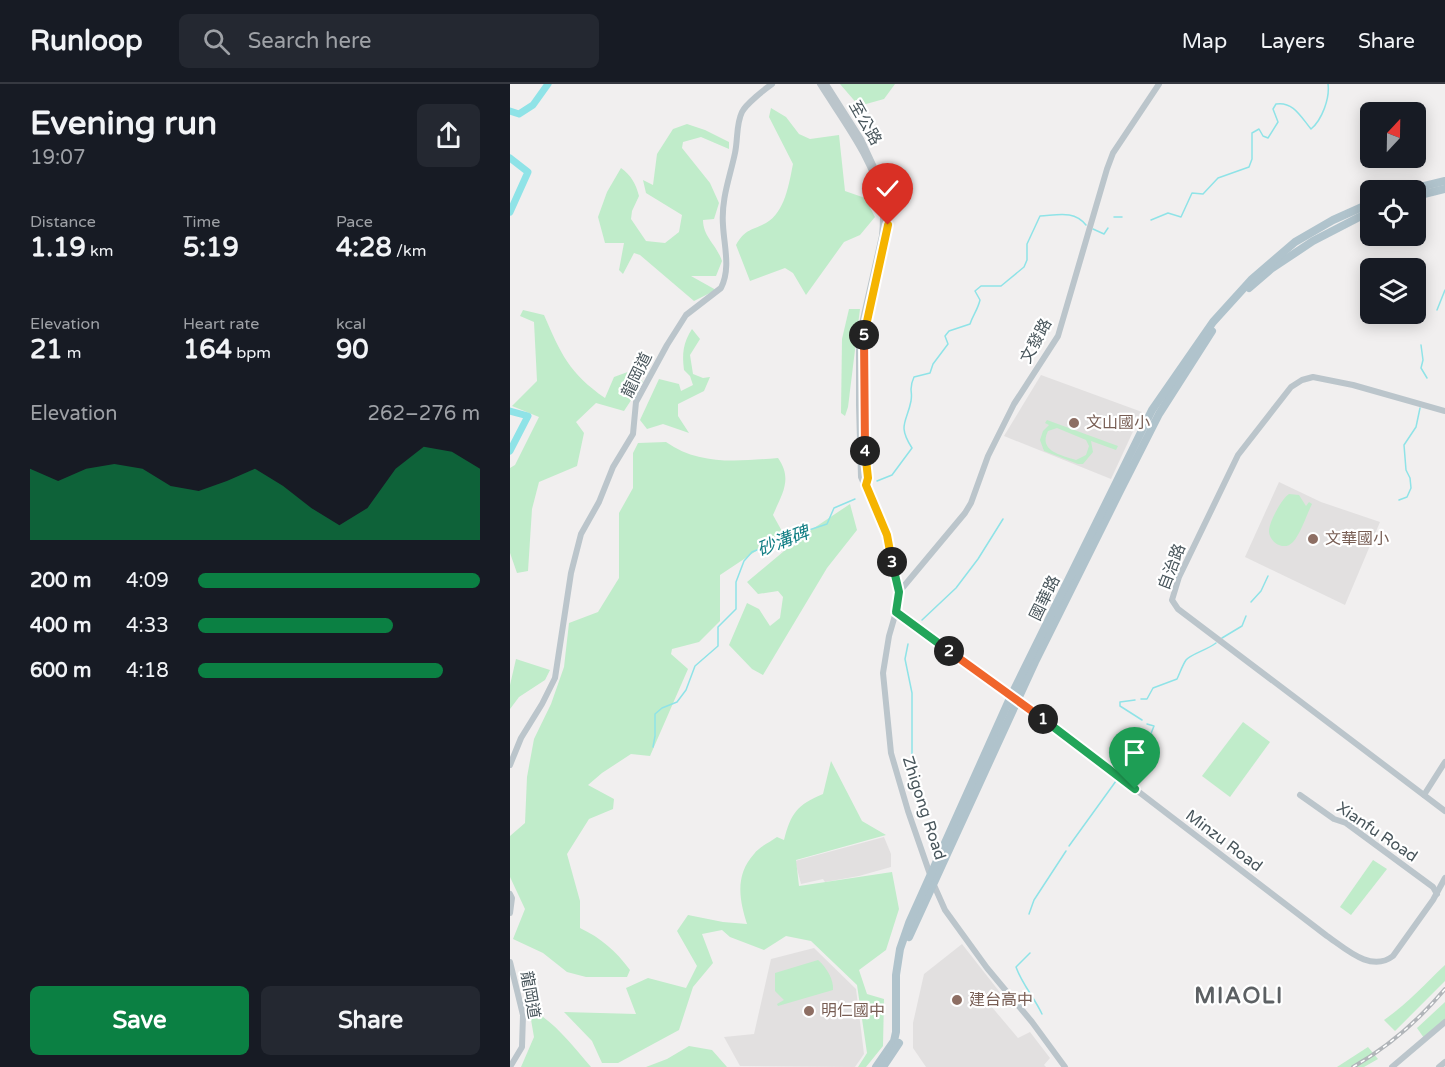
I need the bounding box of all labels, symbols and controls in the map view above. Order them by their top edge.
search box [179,14,599,68]
text: Runloop [30,24,143,58]
icon: search [200,25,233,58]
text: Search here [248,28,371,54]
text: Map [1182,29,1227,54]
text: Layers [1260,29,1325,54]
text: Share [1358,29,1415,54]
street label: 至公路 [844,97,886,149]
north arrow [1360,102,1426,168]
map controls [1360,102,1426,324]
text: Evening run [30,104,217,143]
button: share [417,104,480,167]
text: 19:07 [30,146,85,170]
pin [862,163,913,225]
icon: check [871,172,904,205]
button: locate [1360,180,1426,246]
text: Distance [30,212,96,232]
text: Time [183,212,220,232]
text: Pace [336,212,373,232]
text: 1.19 [30,232,86,263]
text: 5:19 [183,232,239,263]
text: 4:28 [336,232,392,263]
text: km [86,241,113,261]
text: /km [392,241,426,261]
button: layers [1360,258,1426,324]
text: Elevation [30,314,100,334]
text: Heart rate [183,314,259,334]
text: kcal [336,314,366,334]
street label: 文發路 [1016,315,1056,367]
pin: 5 [849,320,879,350]
text: 5 [859,325,869,345]
text: 21 [30,334,63,365]
text: 164 [183,334,232,365]
text: 90 [336,334,369,365]
text: m [63,343,82,363]
text: bpm [232,343,271,363]
street label: 龍岡道 [617,349,657,401]
text: Elevation [30,402,117,426]
text: 262–276 m [367,402,480,426]
place label: 文山國小 [1086,413,1150,433]
marker: 文山國小 [1067,416,1081,430]
pin: 4 [850,436,880,466]
text: 4 [860,441,870,461]
water label: 砂溝碑 [754,520,814,561]
place label: 文華國小 [1325,529,1389,549]
marker: 文華國小 [1306,532,1320,546]
street label: 自治路 [1154,541,1190,593]
pin: 3 [877,547,907,577]
text: 3 [887,552,897,572]
text: 200 m [30,569,91,593]
text: 4:09 [126,569,169,593]
street label: 國華路 [1025,572,1065,624]
text: 400 m [30,614,91,638]
text: 4:33 [126,614,169,638]
pin: 2 [934,636,964,666]
text: 2 [944,641,954,661]
text: 600 m [30,659,91,683]
text: 4:18 [126,659,169,683]
pin: 1 [1028,704,1058,734]
text: 1 [1038,709,1048,729]
pin [1109,727,1160,789]
icon: arrive [1118,736,1151,769]
street label: Zhigong Road [898,754,950,862]
street label: Xianfu Road [1333,798,1421,866]
street label: Minzu Road [1182,806,1266,876]
street label: 龍岡道 [516,970,544,1020]
district label: MIAOLI [1194,983,1284,1009]
button: Save [30,986,249,1055]
button: Share [261,986,480,1055]
place label: 建台高中 [969,990,1033,1010]
marker: 建台高中 [950,993,964,1007]
place label: 明仁國中 [821,1001,885,1021]
marker: 明仁國中 [802,1004,816,1018]

